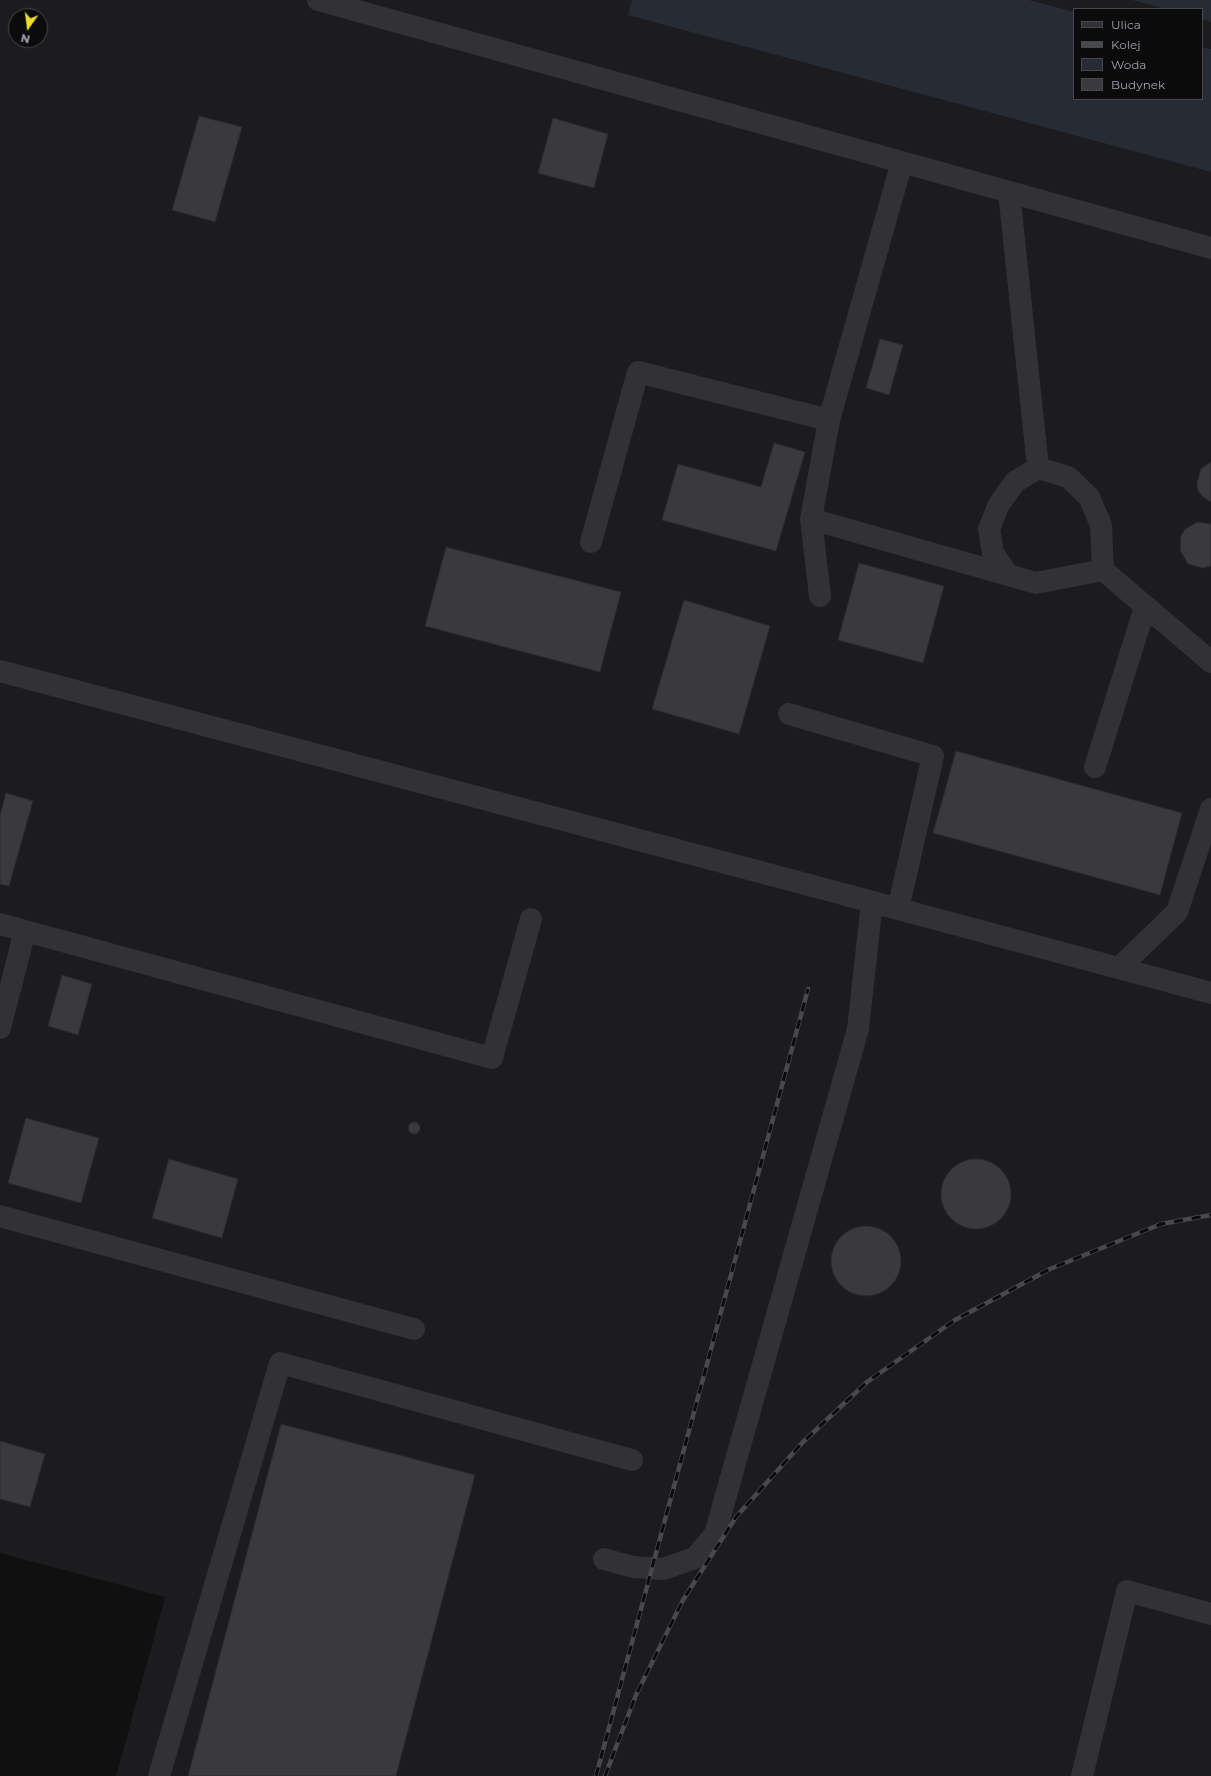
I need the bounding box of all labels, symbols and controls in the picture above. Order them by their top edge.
north arrow [8,8,48,48]
legend [1073,8,1203,100]
text: Ulica [1111,17,1141,32]
text: N [19,31,31,47]
text: Kolej [1111,37,1140,52]
text: Woda [1111,57,1146,72]
text: Budynek [1111,77,1165,92]

